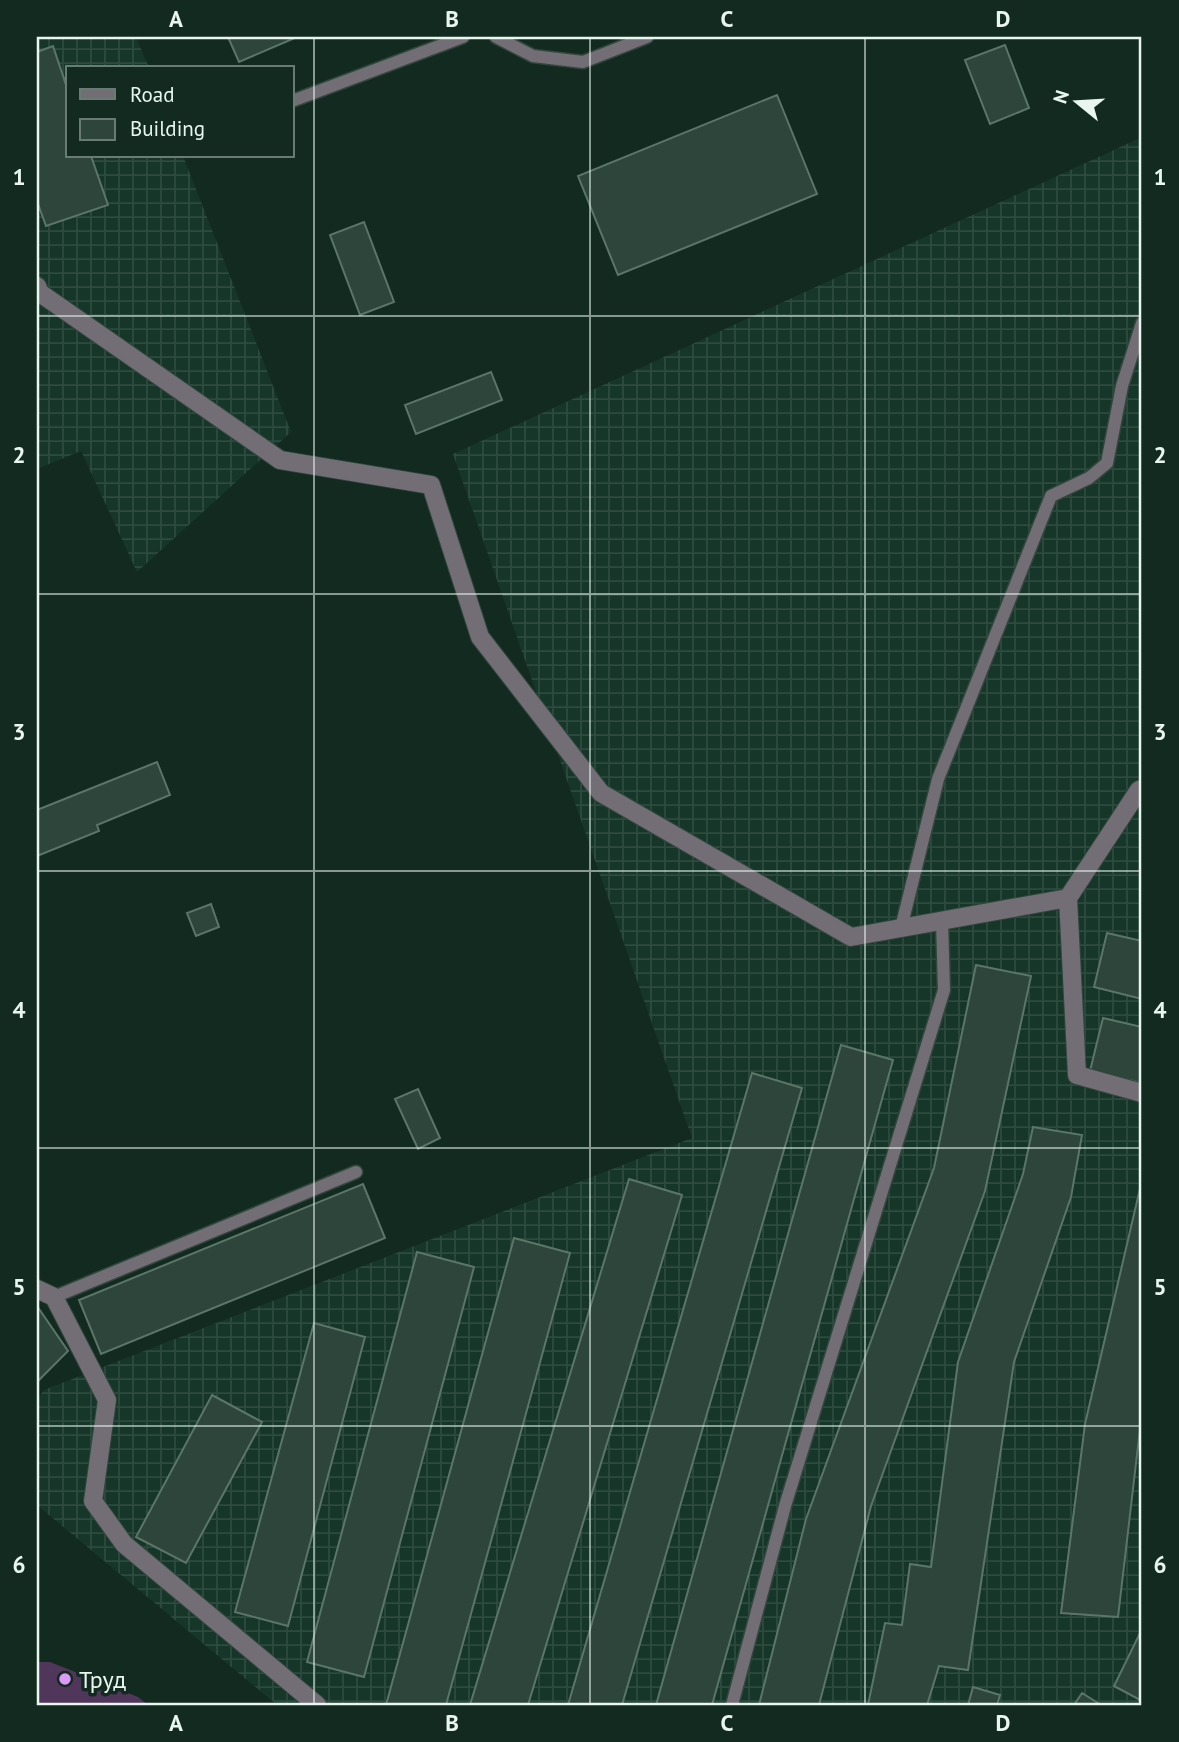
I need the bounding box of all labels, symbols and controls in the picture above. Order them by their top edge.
text: A [169,4,183,33]
text: B [445,4,459,33]
text: C [721,4,734,33]
text: D [996,4,1010,33]
legend [66,66,294,158]
north arrow [1042,66,1112,136]
text: Road [130,81,174,108]
text: N [1047,87,1074,106]
text: Building [130,115,205,142]
text: 1 [12,162,26,191]
text: 1 [1153,162,1167,191]
text: 2 [12,440,26,469]
text: 2 [1153,440,1167,469]
text: 3 [12,717,26,746]
text: 3 [1153,717,1167,746]
text: 4 [12,995,26,1024]
text: 4 [1153,995,1167,1024]
text: 5 [12,1272,26,1301]
text: 5 [1153,1272,1167,1301]
text: 6 [12,1550,26,1579]
text: 6 [1153,1550,1167,1579]
place label: Труд [79,1664,126,1695]
marker: Труд [57,1671,73,1687]
text: A [169,1708,183,1737]
text: B [445,1708,459,1737]
text: C [721,1708,734,1737]
text: D [996,1708,1010,1737]

